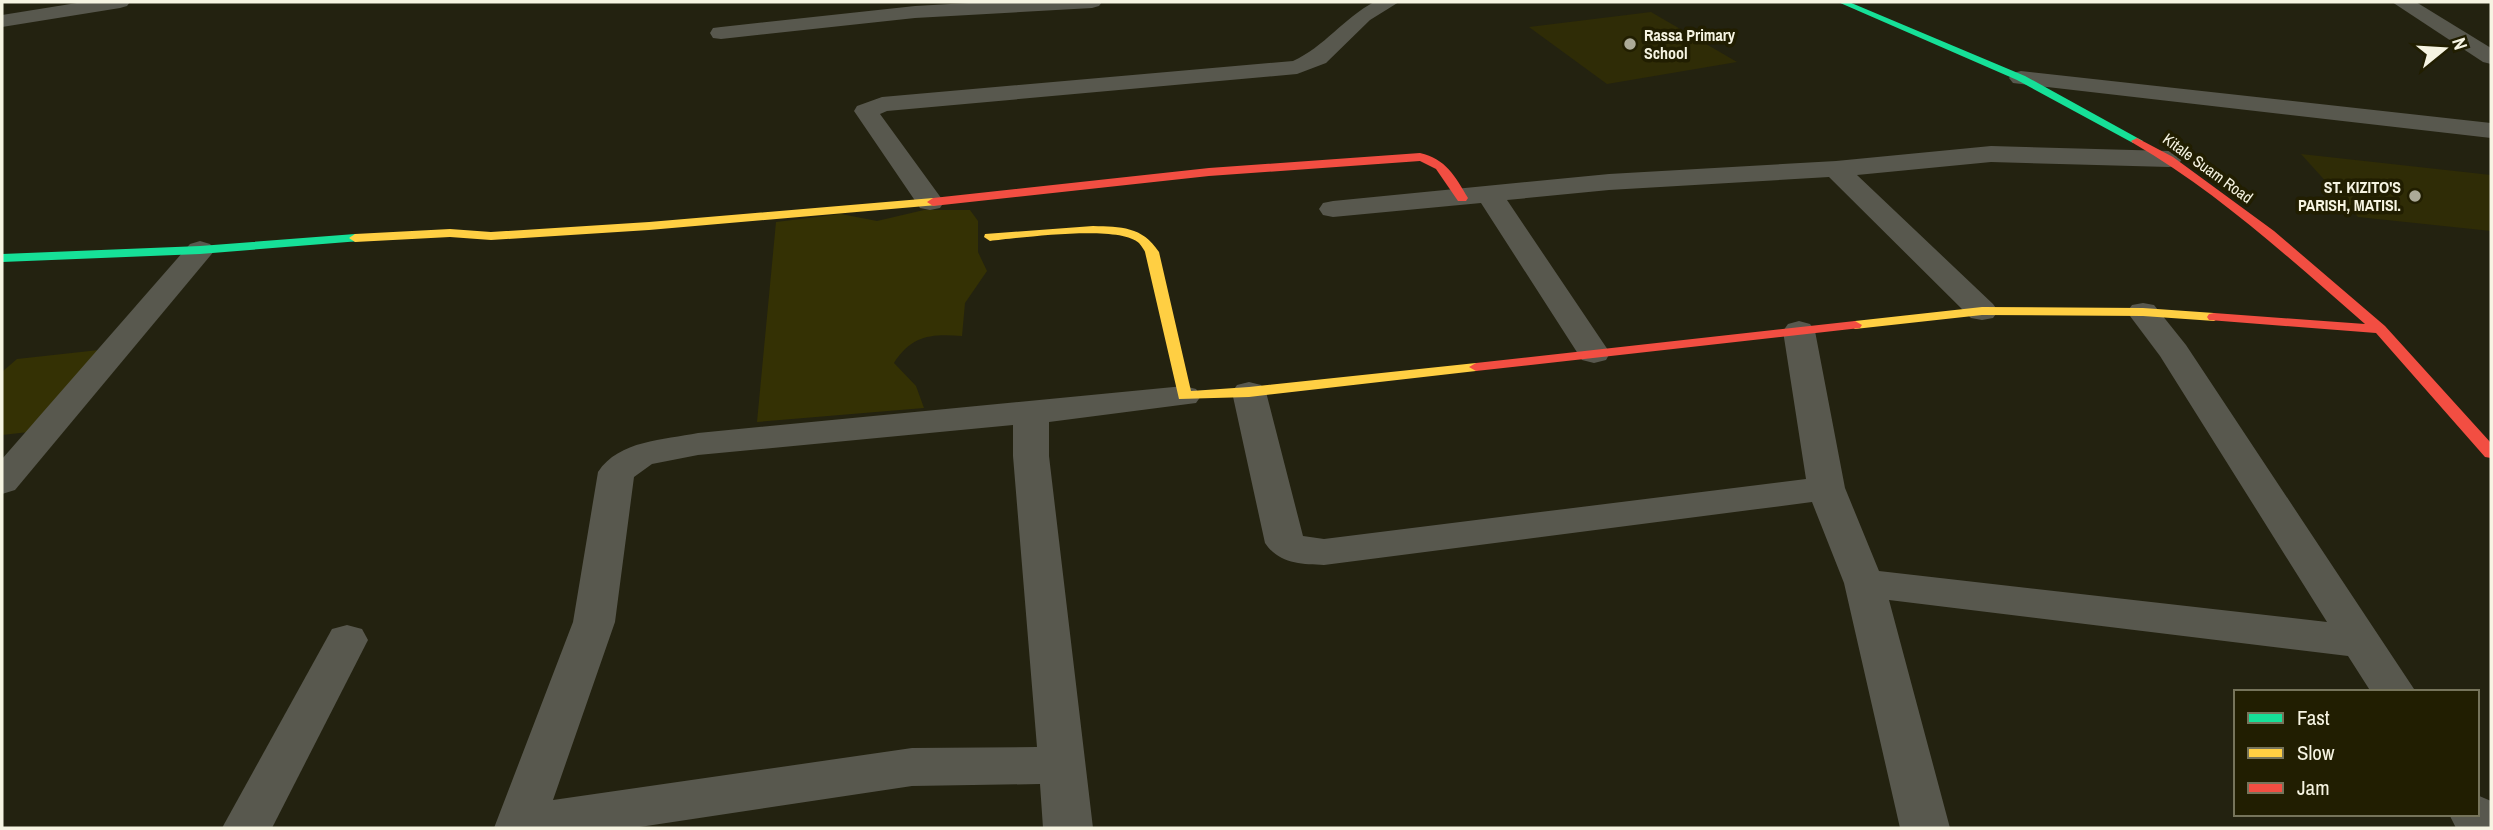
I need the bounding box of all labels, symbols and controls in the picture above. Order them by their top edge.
north arrow [2409,14,2479,84]
place label: Rassa Primary School [1644,24,1736,64]
text: N [2446,34,2474,53]
marker: Rassa Primary School [1622,36,1638,52]
street label: Kitale Suam Road [2158,128,2258,208]
place label: ST. KIZITO'S PARISH, MATISI. [2298,176,2401,216]
marker: ST. KIZITO'S PARISH, MATISI. [2407,188,2423,204]
legend [2234,690,2479,816]
text: Fast [2297,703,2330,732]
text: Slow [2297,738,2335,767]
text: Jam [2297,773,2330,802]

